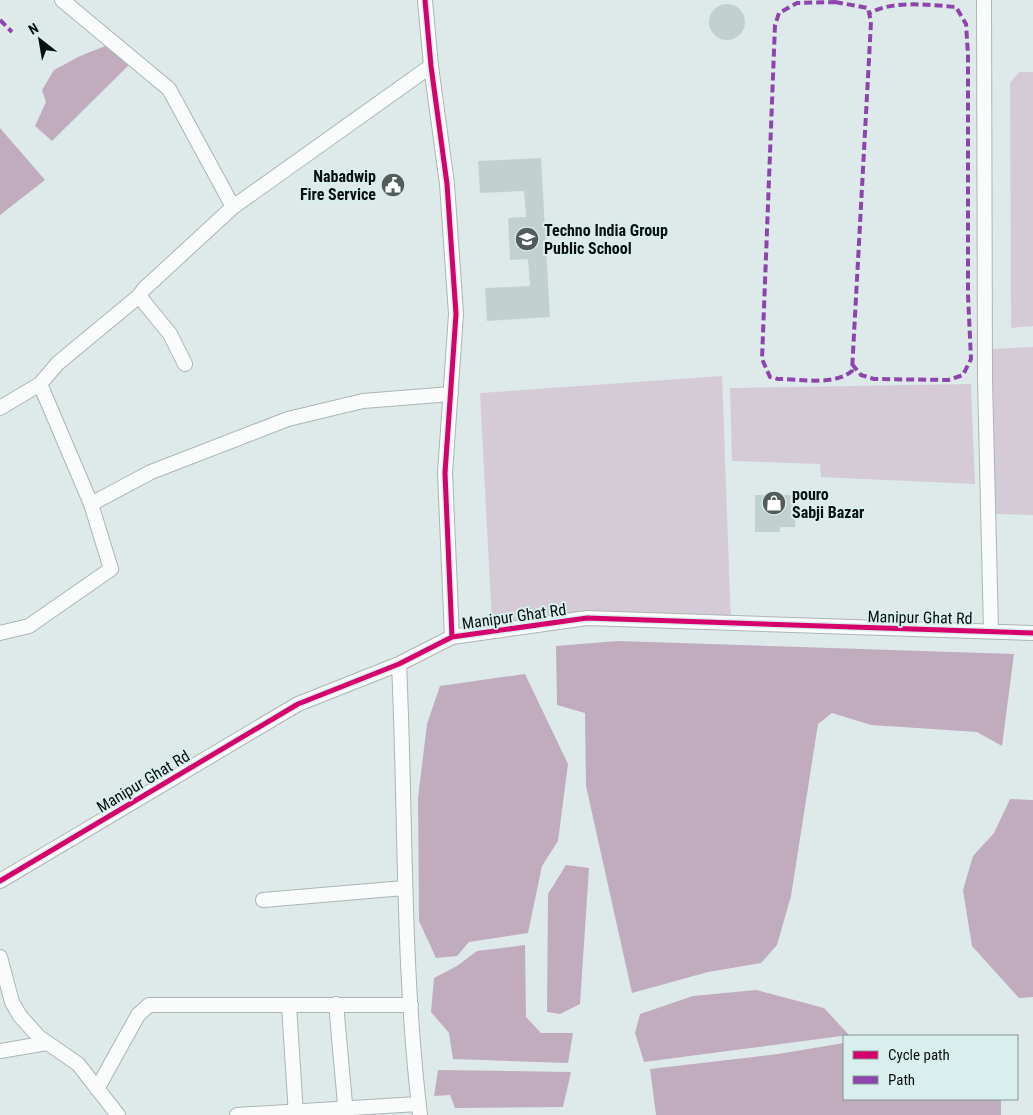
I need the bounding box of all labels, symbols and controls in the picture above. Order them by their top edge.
north arrow [15,15,65,65]
text: N [26,20,41,38]
place label: Nabadwip Fire Service [300,167,376,204]
public building icon: Nabadwip Fire Service [380,172,406,198]
place label: Techno India Group Public School [544,221,668,258]
school or university icon: Techno India Group Public School [514,226,540,252]
place label: pouro Sabji Bazar [792,485,864,522]
shop icon: pouro Sabji Bazar [761,490,787,516]
street label: Manipur Ghat Rd [461,600,567,633]
street label: Manipur Ghat Rd [867,607,973,628]
street label: Manipur Ghat Rd [93,746,193,817]
legend [843,1035,1018,1100]
text: Cycle path [888,1046,950,1064]
text: Path [888,1071,915,1089]

